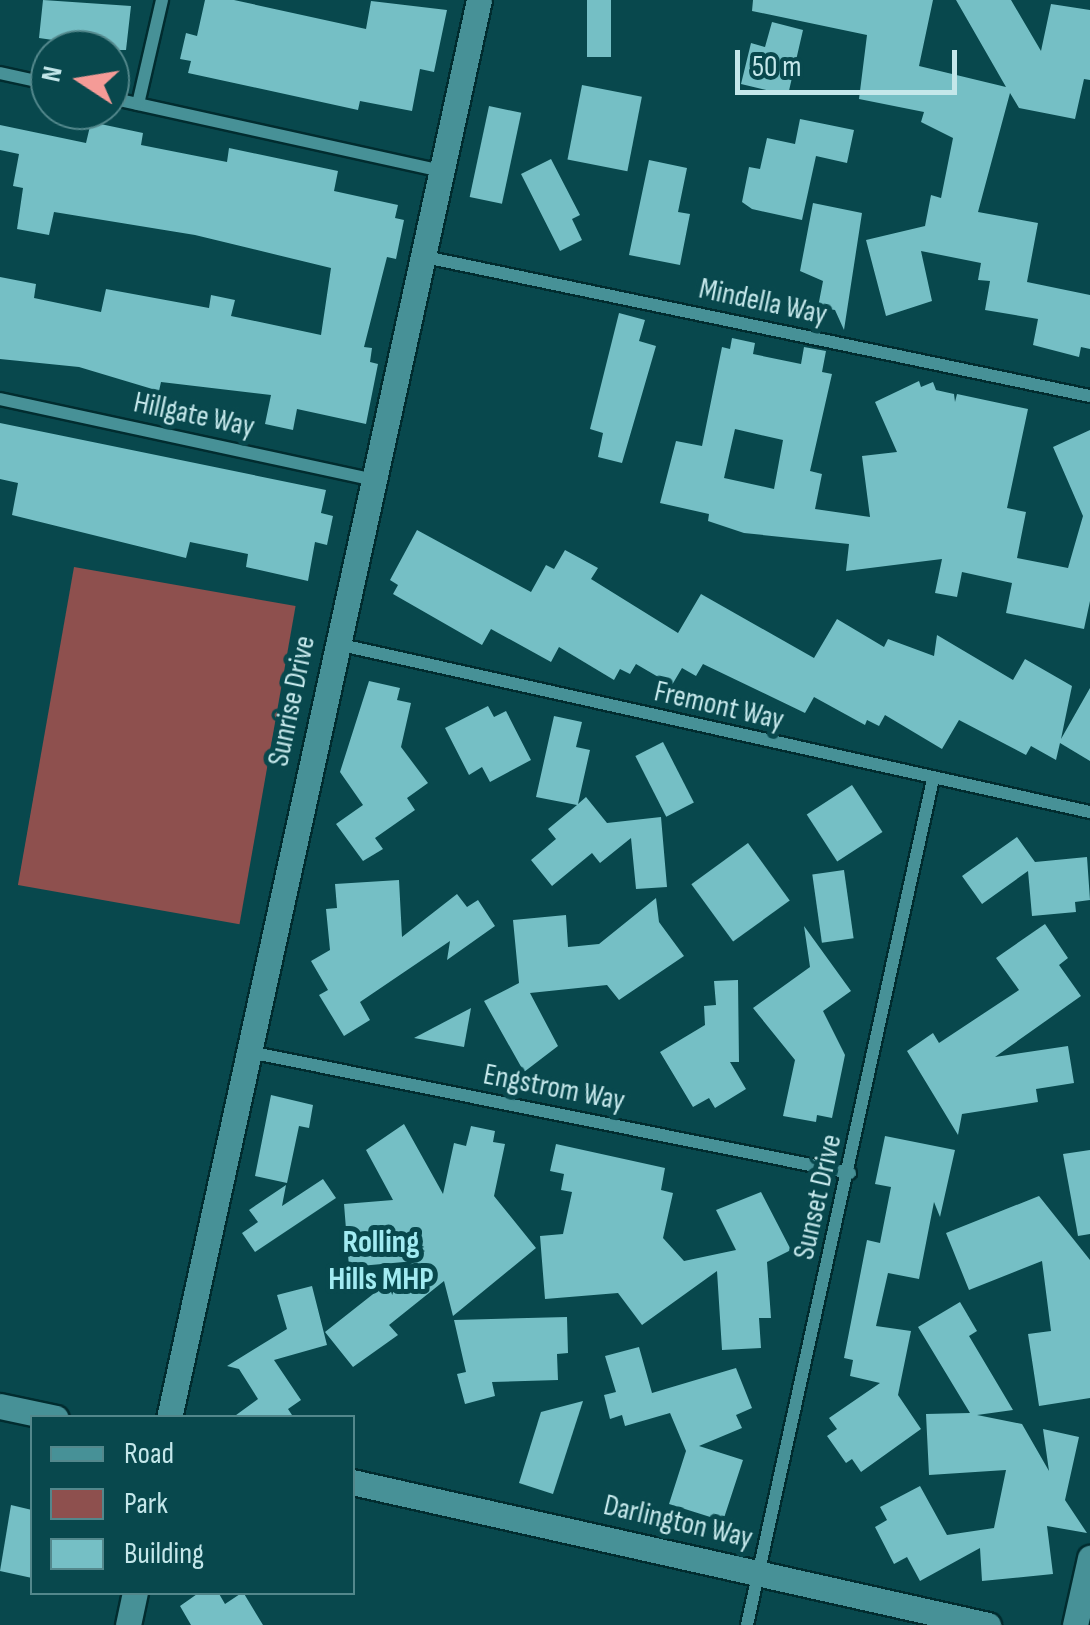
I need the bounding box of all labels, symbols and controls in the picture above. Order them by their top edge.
north arrow [30,30,130,130]
scale bar [740,30,962,92]
text: 50 m [752,49,801,85]
text: N [34,63,70,85]
street label: Mindella Way [696,271,830,333]
street label: Hillgate Way [130,385,258,445]
street label: Sunrise Drive [261,633,323,769]
street label: Fremont Way [651,674,787,738]
street label: Engstrom Way [480,1057,628,1119]
street label: Sunset Drive [786,1131,850,1263]
district label: Rolling Hills MHP [328,1225,434,1300]
legend [30,1415,355,1595]
text: Road [124,1436,174,1472]
text: Park [124,1486,168,1522]
street label: Darlington Way [600,1487,756,1557]
text: Building [124,1536,204,1572]

